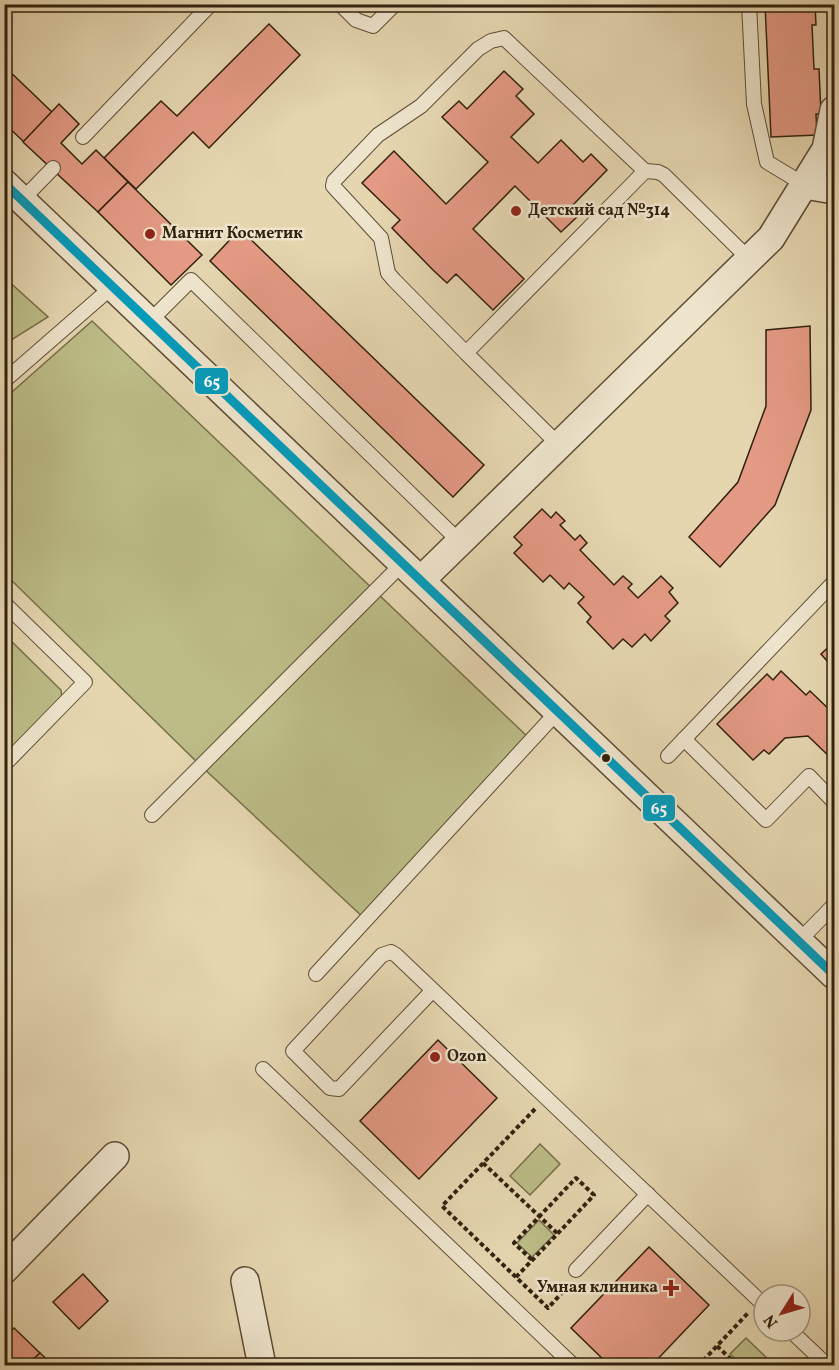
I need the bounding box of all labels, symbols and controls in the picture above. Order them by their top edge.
place label: Детский сад №314 [528,200,670,222]
marker: Детский сад №314 [509,204,523,218]
place label: Магнит Косметик [162,223,303,245]
marker: Магнит Косметик [143,227,157,241]
line badge: 65 [194,367,229,395]
text: 65 [204,372,221,394]
unlabelled marker [600,752,612,764]
line badge: 65 [642,794,676,822]
text: 65 [651,799,668,821]
place label: Ozon [447,1046,487,1068]
marker: Ozon [428,1050,442,1064]
place label: Умная клиника [537,1277,658,1299]
marker: Умная клиника [662,1279,680,1297]
north arrow [752,1283,812,1343]
text: N [759,1309,784,1332]

